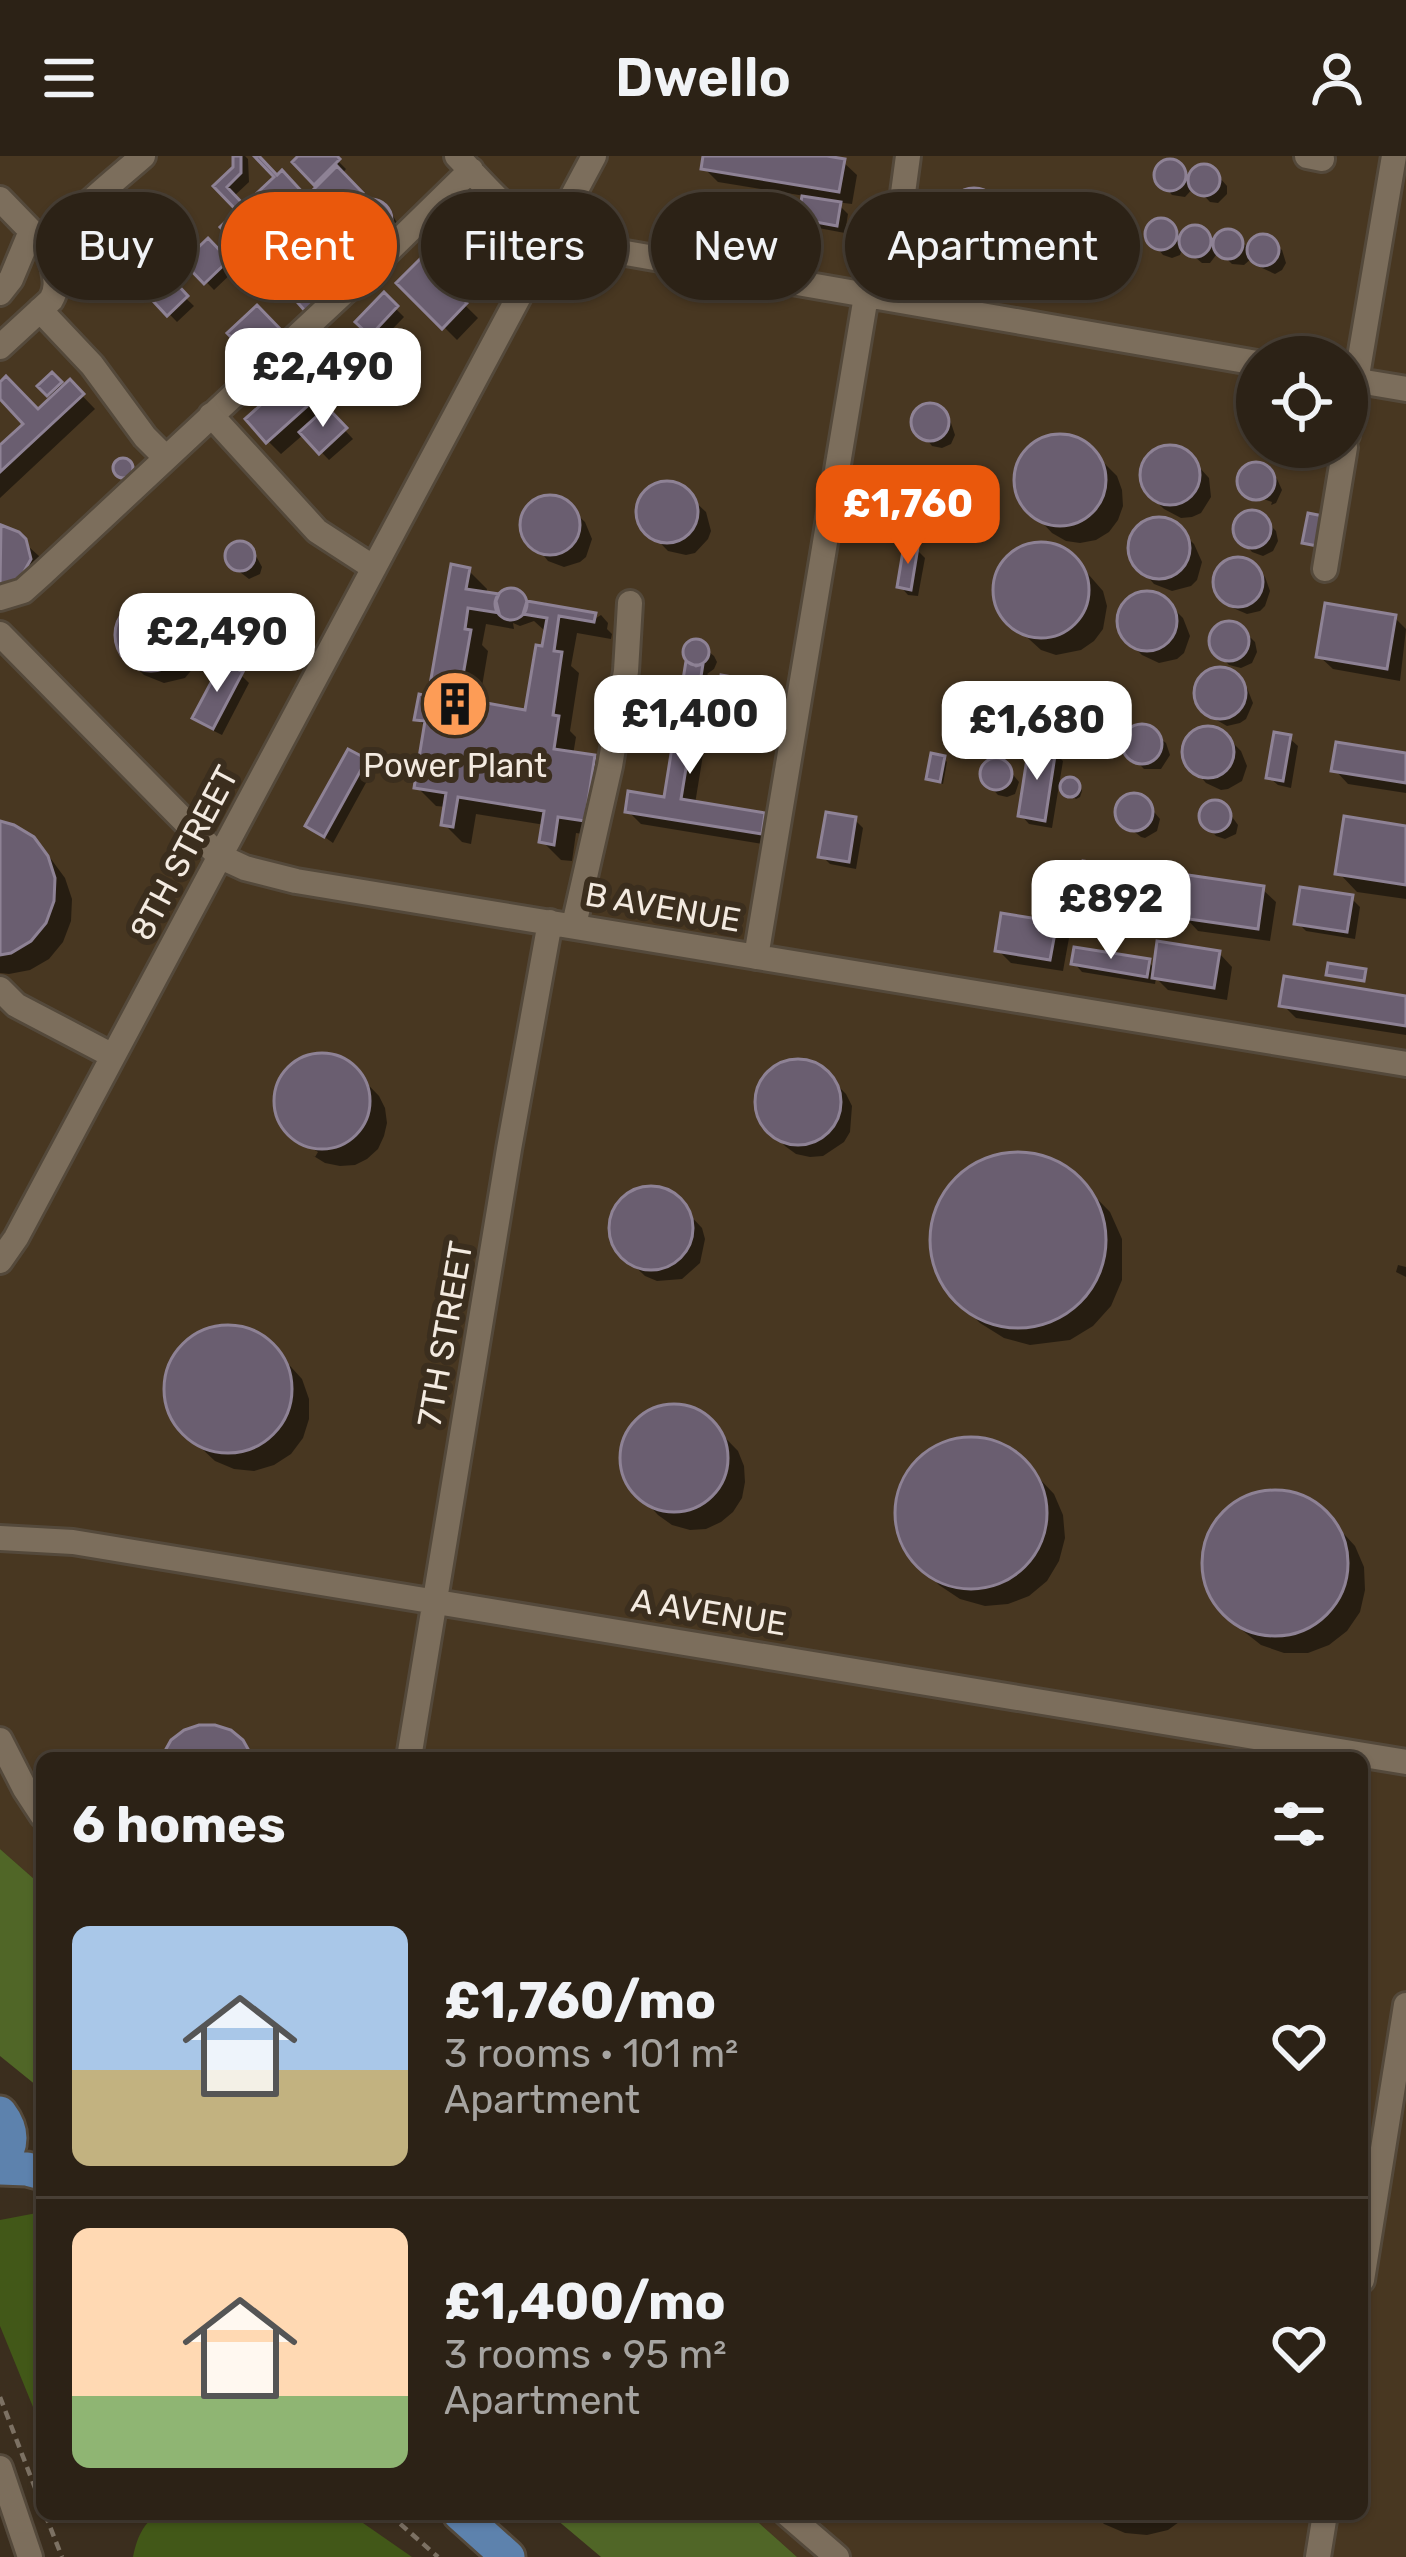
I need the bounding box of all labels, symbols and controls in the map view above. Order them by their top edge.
icon: menu [36,45,102,111]
icon: person [1304,45,1370,111]
text: Dwello [615,46,791,110]
chip: Buy [36,192,197,300]
chip: Rent [221,192,397,300]
chip: Filters [421,192,627,300]
chip: New [651,192,821,300]
chip: Apartment [845,192,1140,300]
pin: £2,490 [225,328,421,430]
map controls [1236,336,1368,468]
button: locate [1236,336,1368,468]
text: £2,490 [252,344,394,390]
pin: £1,760 [810,465,1006,567]
text: £1,760 [843,481,973,527]
pin: £2,490 [119,593,315,695]
text: £2,490 [146,609,288,655]
building icon: Power Plant [420,669,490,739]
pin: £1,400 [592,675,788,777]
pin: £1,680 [939,681,1135,783]
text: £1,400 [621,691,759,737]
text: £1,680 [969,697,1105,743]
place label: Power Plant [363,746,547,785]
street label: 8TH STREET [122,759,246,947]
pin: £892 [1040,860,1182,962]
street label: B AVENUE [582,874,744,940]
text: £892 [1059,876,1163,922]
street label: 7TH STREET [409,1238,481,1430]
street label: A AVENUE [629,1580,789,1644]
icon: filters [1266,1791,1332,1857]
text: 6 homes [72,1794,286,1855]
text: £1,760/mo [444,1970,716,2031]
icon: home [168,1974,312,2118]
icon: heart [1266,2013,1332,2079]
text: 3 rooms · 101 m² [444,2031,738,2077]
text: Apartment [444,2077,640,2123]
text: £1,400/mo [444,2271,726,2332]
icon: home [168,2276,312,2420]
icon: heart [1266,2315,1332,2381]
text: 3 rooms · 95 m² [444,2332,727,2378]
text: Apartment [444,2378,640,2424]

